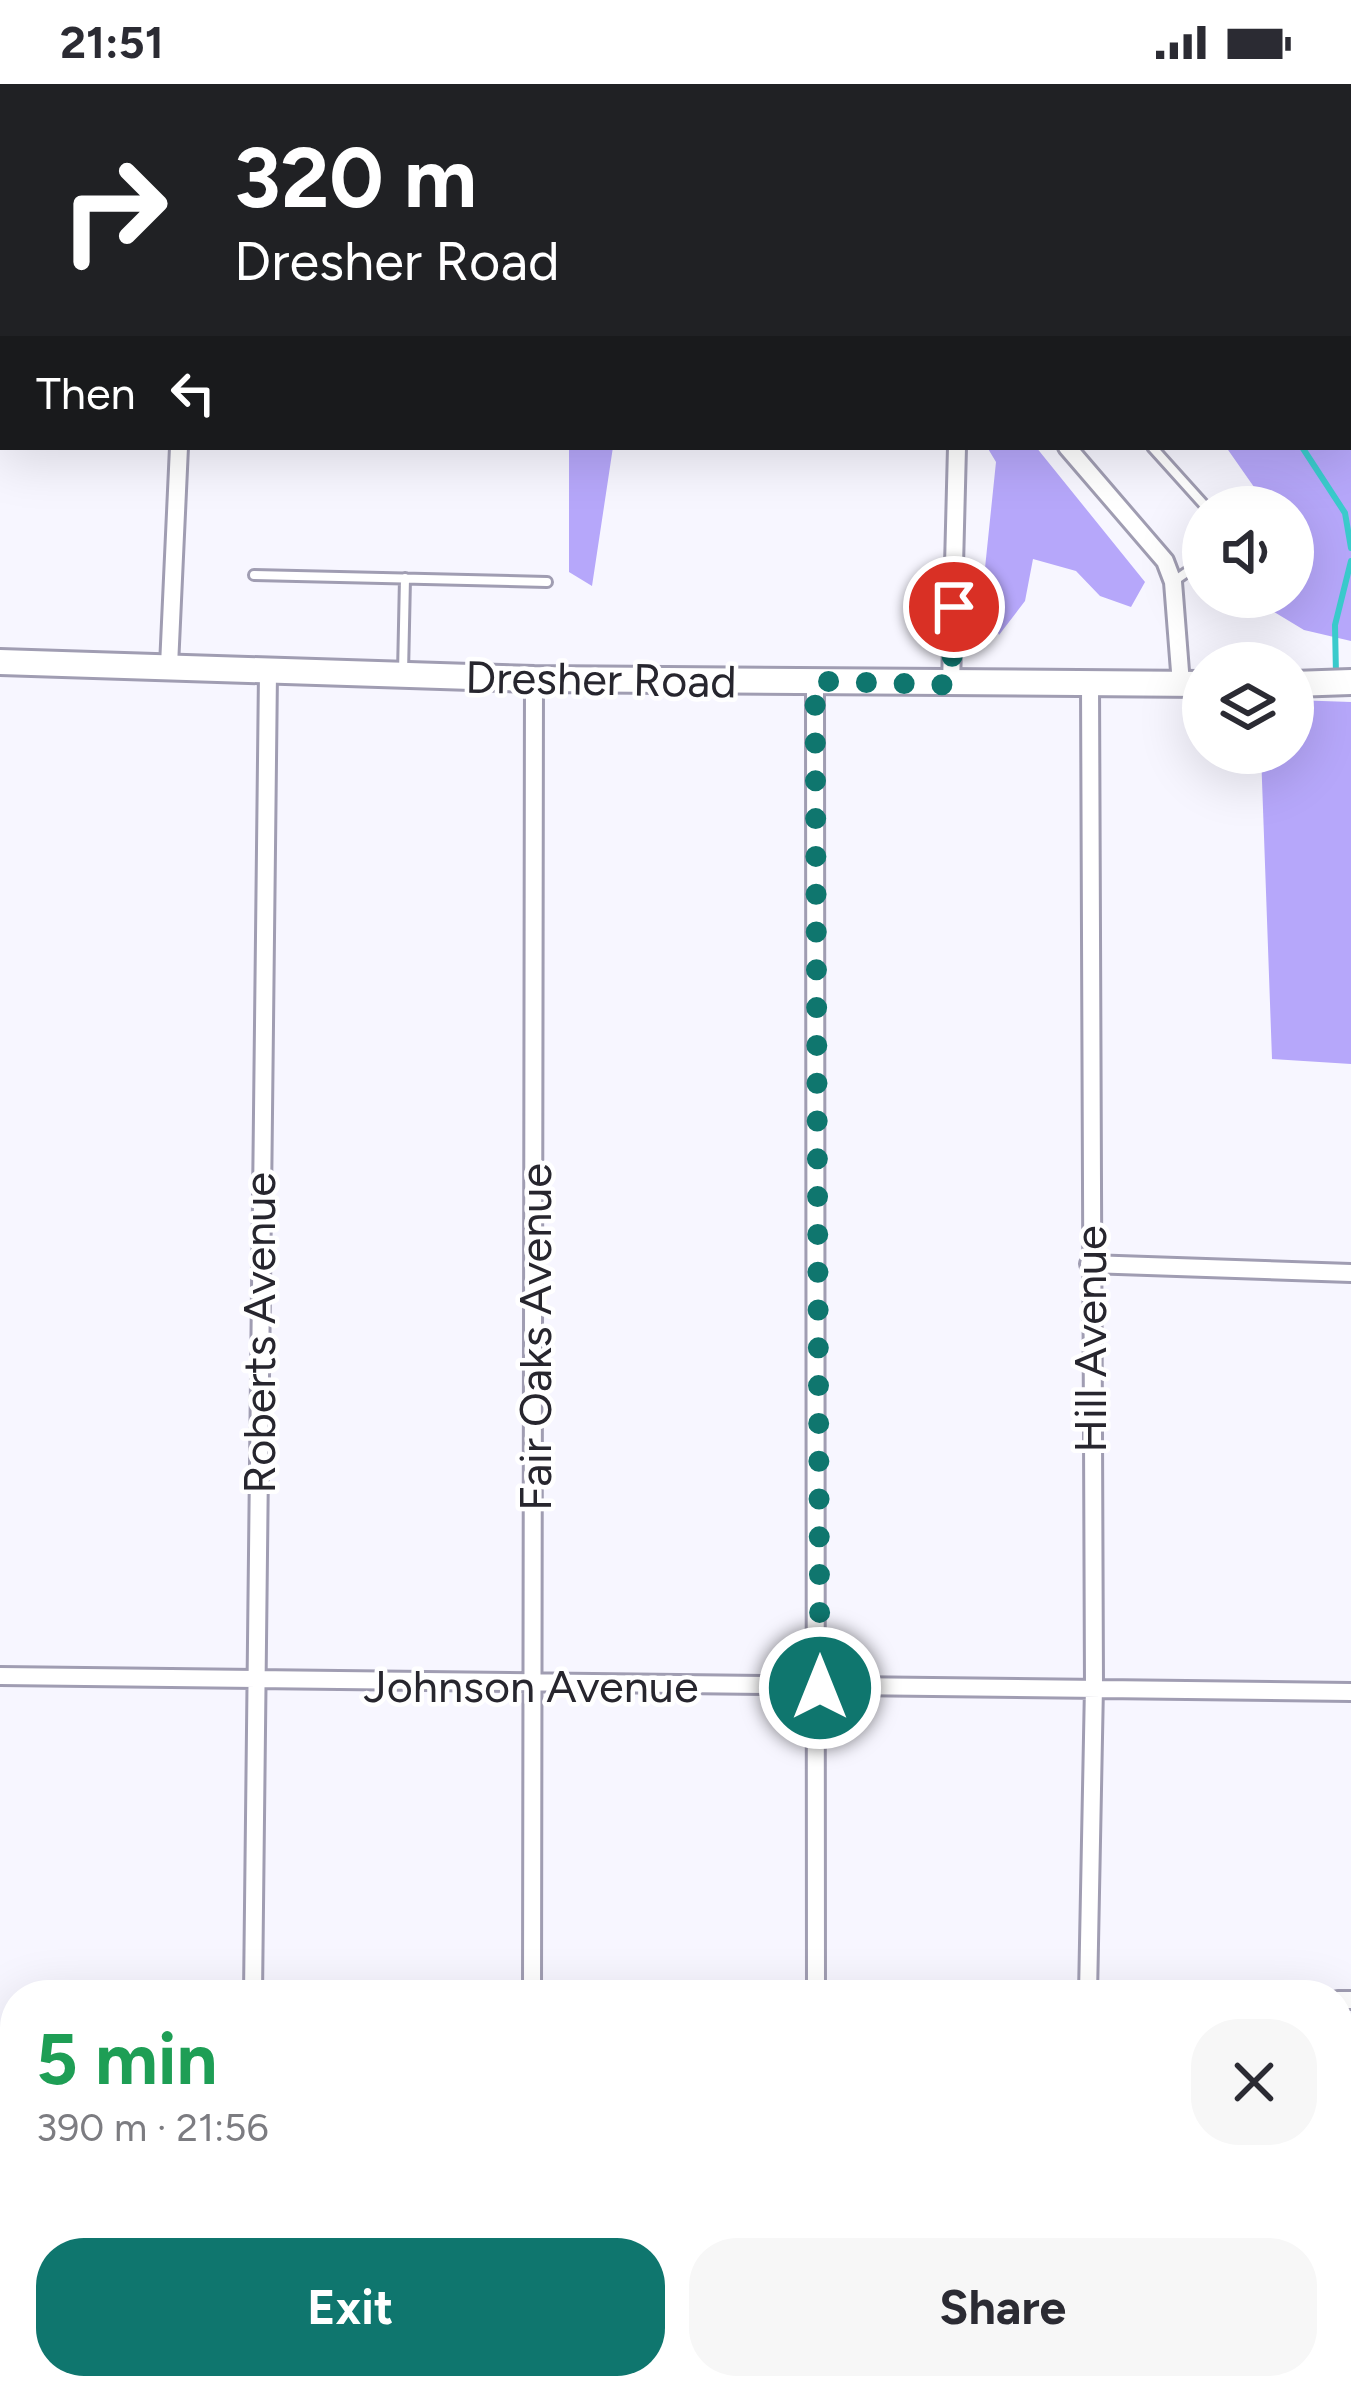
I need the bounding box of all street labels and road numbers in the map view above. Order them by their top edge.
street label: Dresher Road [465,650,737,708]
street label: Fair Oaks Avenue [508,1163,562,1511]
street label: Roberts Avenue [232,1172,286,1494]
street label: Hill Avenue [1063,1225,1117,1453]
street label: Johnson Avenue [364,1659,698,1713]

